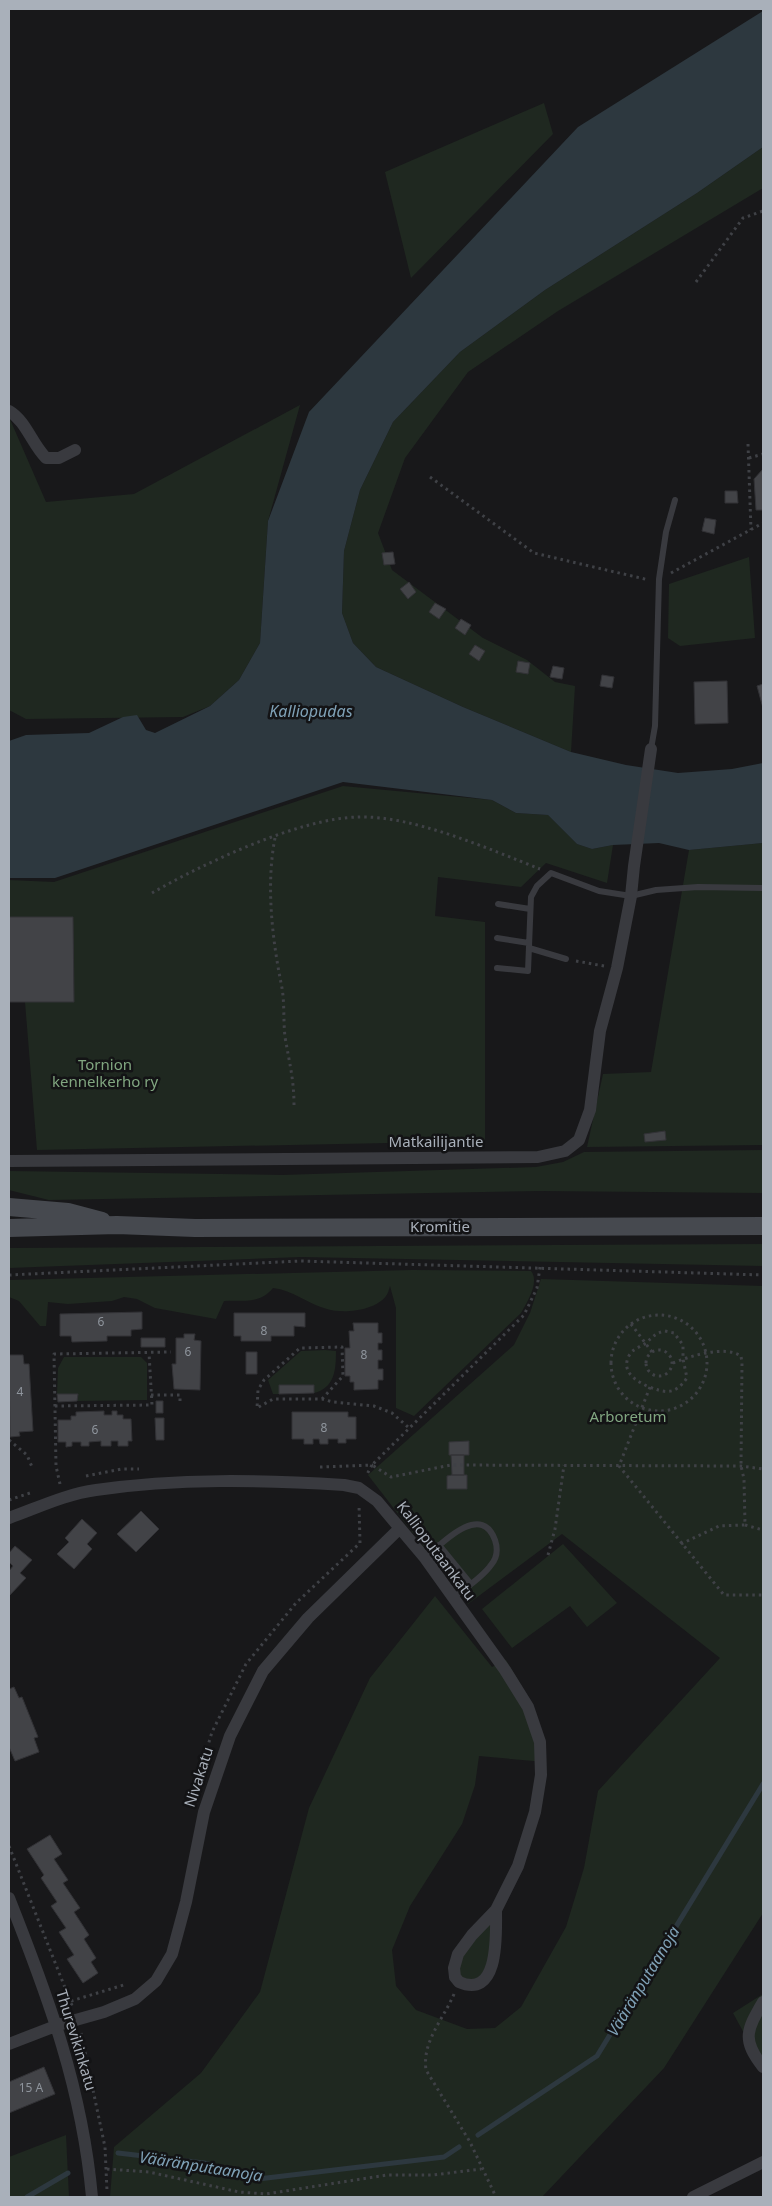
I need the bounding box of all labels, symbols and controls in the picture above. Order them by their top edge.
water label: Kalliopudas [269,700,353,722]
park label: Tornion kennelkerho ry [52,1054,158,1091]
street label: Matkailijantie [389,1131,483,1151]
street label: Kromitie [410,1216,470,1236]
house number: 6 [98,1313,105,1330]
house number: 8 [261,1322,268,1339]
house number: 6 [185,1343,192,1360]
house number: 8 [361,1346,368,1363]
house number: 4 [17,1383,24,1400]
park label: Arboretum [589,1406,667,1426]
house number: 8 [321,1419,328,1436]
house number: 6 [92,1421,99,1438]
street label: Kallioputaankatu [393,1497,481,1604]
street label: Nivakatu [179,1744,217,1809]
water label: Vääränputaanoja [601,1922,685,2040]
street label: Thurevikinkatu [52,1987,102,2093]
house number: 15 A [19,2079,44,2096]
water label: Vääränputaanoja [138,2145,264,2187]

